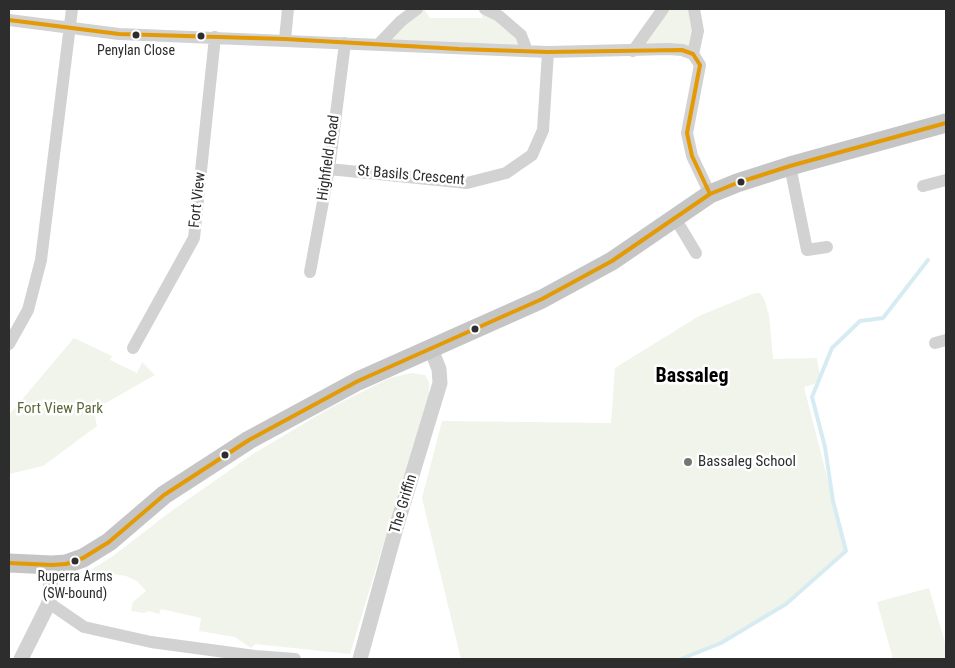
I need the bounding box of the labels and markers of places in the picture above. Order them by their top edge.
marker: Penylan Close [131,30,141,40]
unlabelled marker [196,31,206,41]
place label: Penylan Close [97,43,175,59]
unlabelled marker [736,177,746,187]
unlabelled marker [470,324,480,334]
unlabelled marker [220,450,230,460]
place label: Bassaleg School [698,453,796,471]
marker: Bassaleg School [682,456,694,468]
marker: Ruperra Arms (SW-bound) [70,556,80,566]
place label: Ruperra Arms (SW-bound) [37,569,113,602]

